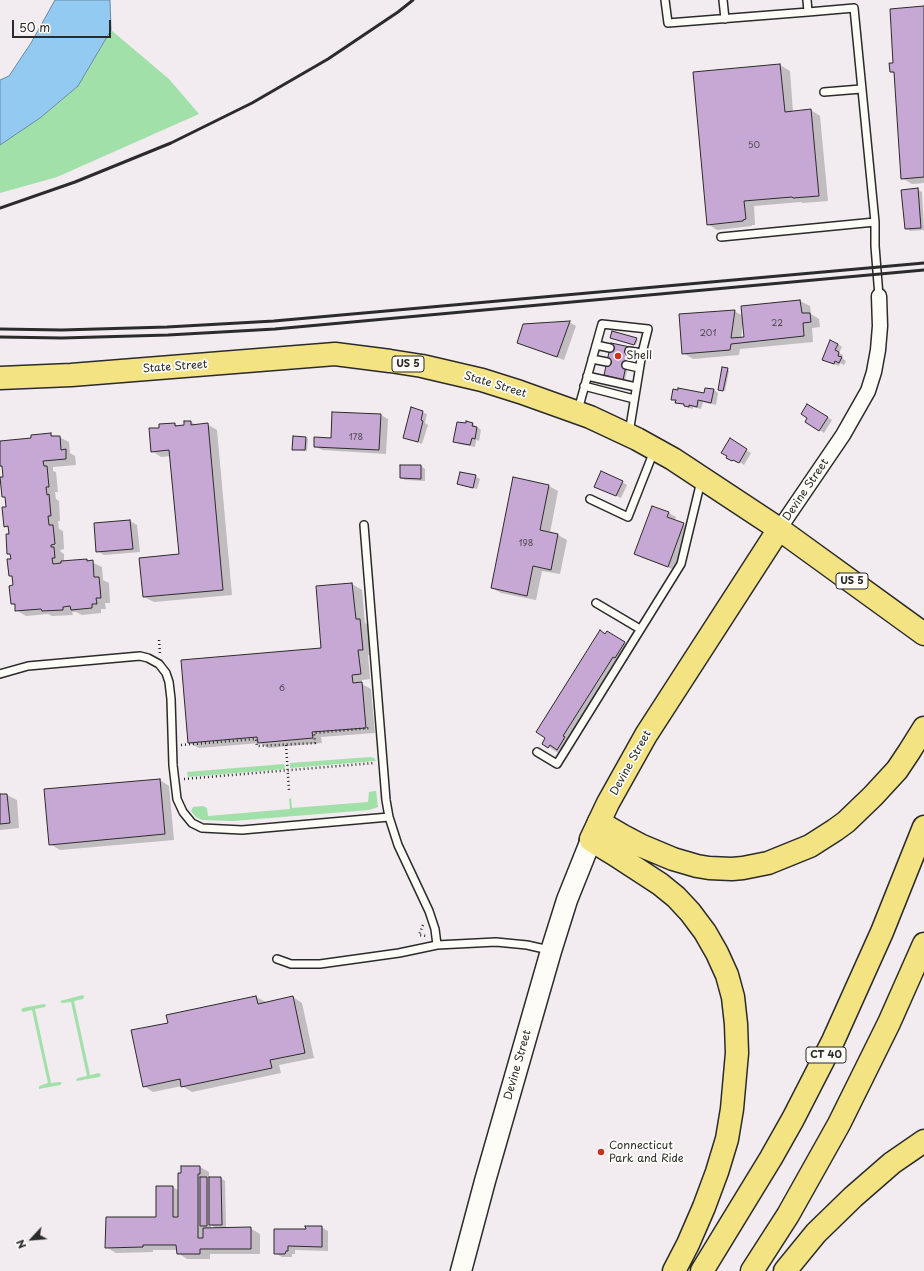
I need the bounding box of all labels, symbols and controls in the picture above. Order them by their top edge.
scale bar [14,12,113,38]
text: 50 m [19,18,50,36]
house number: 50 [748,141,760,151]
house number: 22 [771,319,783,329]
house number: 201 [700,329,716,339]
place label: Shell [626,349,652,363]
marker: Shell [613,351,623,361]
road number: US 5 [392,356,424,372]
street label: State Street [142,358,208,376]
street label: State Street [462,369,528,401]
house number: 178 [349,433,363,443]
street label: Devine Street [780,456,832,524]
house number: 198 [519,539,533,549]
road number: US 5 [836,573,868,589]
house number: 6 [279,684,285,694]
street label: Devine Street [608,728,654,798]
street label: Devine Street [502,1029,534,1101]
road number: CT 40 [806,1047,846,1063]
place label: Connecticut Park and Ride [609,1139,684,1165]
marker: Connecticut Park and Ride [596,1147,606,1157]
north arrow [12,1219,52,1259]
text: N [11,1237,30,1252]

